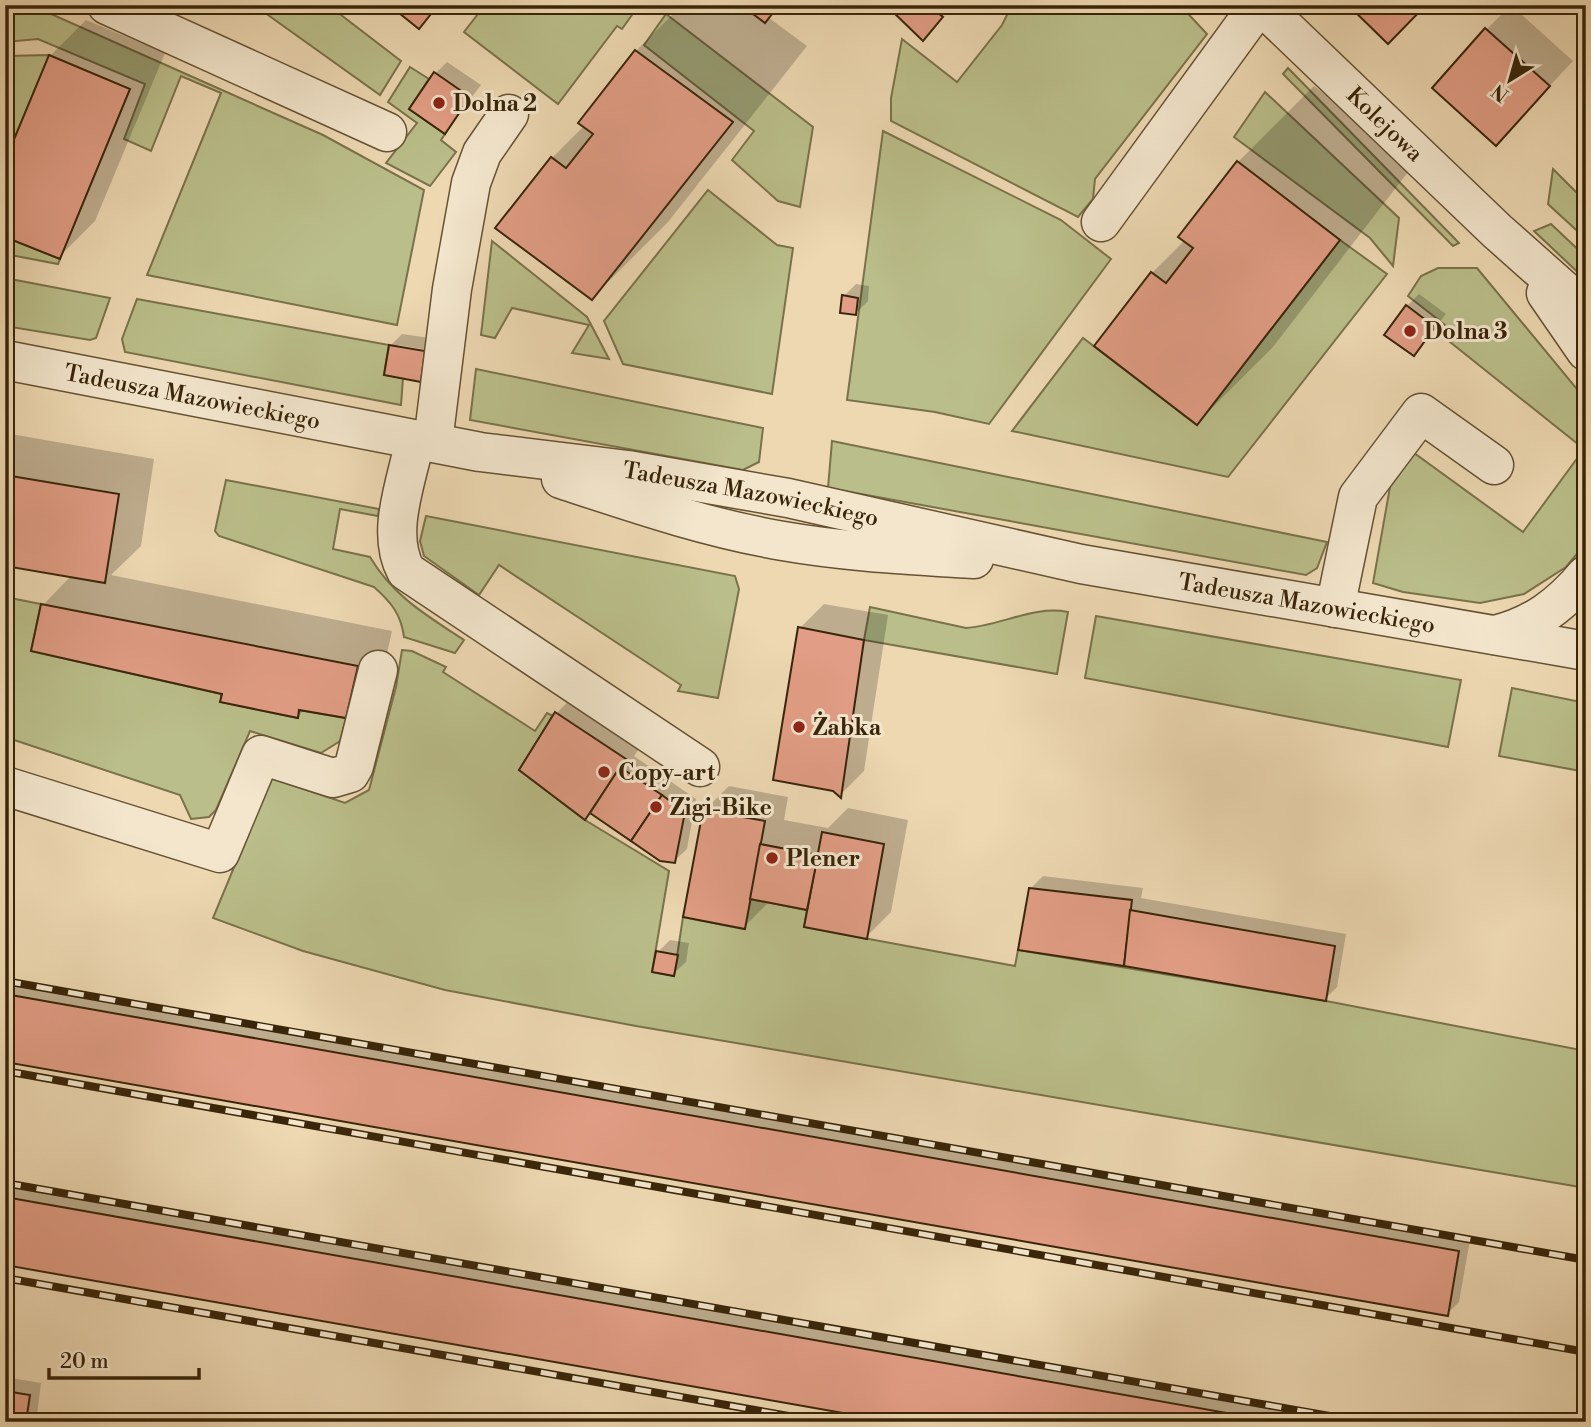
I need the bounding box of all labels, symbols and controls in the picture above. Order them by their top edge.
north arrow [1476,46,1546,116]
text: N [1487,79,1514,107]
street label: Kolejowa [1340,81,1429,168]
place label: Dolna 2 [453,90,537,118]
marker: Dolna 2 [431,95,447,111]
place label: Dolna 3 [1424,318,1508,346]
marker: Dolna 3 [1402,323,1418,339]
street label: Tadeusza Mazowieckiego [62,359,323,436]
street label: Tadeusza Mazowieckiego [621,456,881,533]
street label: Tadeusza Mazowieckiego [1176,568,1437,640]
place label: Żabka [813,711,882,742]
marker: Żabka [791,719,807,735]
place label: Copy-art [618,759,716,787]
marker: Copy-art [596,764,612,780]
place label: Zigi-Bike [670,794,772,822]
marker: Zigi-Bike [648,799,664,815]
place label: Plener [786,845,860,873]
marker: Plener [764,850,780,866]
scale bar [49,1336,200,1380]
text: 20 m [60,1349,109,1375]

